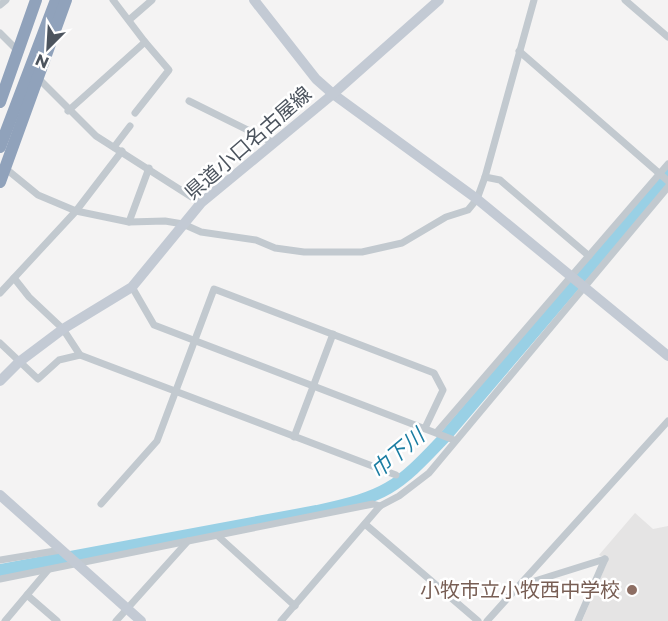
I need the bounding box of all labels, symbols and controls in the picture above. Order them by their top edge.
north arrow [18,18,78,78]
text: N [32,50,52,73]
street label: 県道小口名古屋線 [180,81,316,205]
water label: 巾下川 [365,422,431,483]
place label: 小牧市立小牧西中学校 [420,578,620,602]
marker: 小牧市立小牧西中学校 [625,583,639,597]

